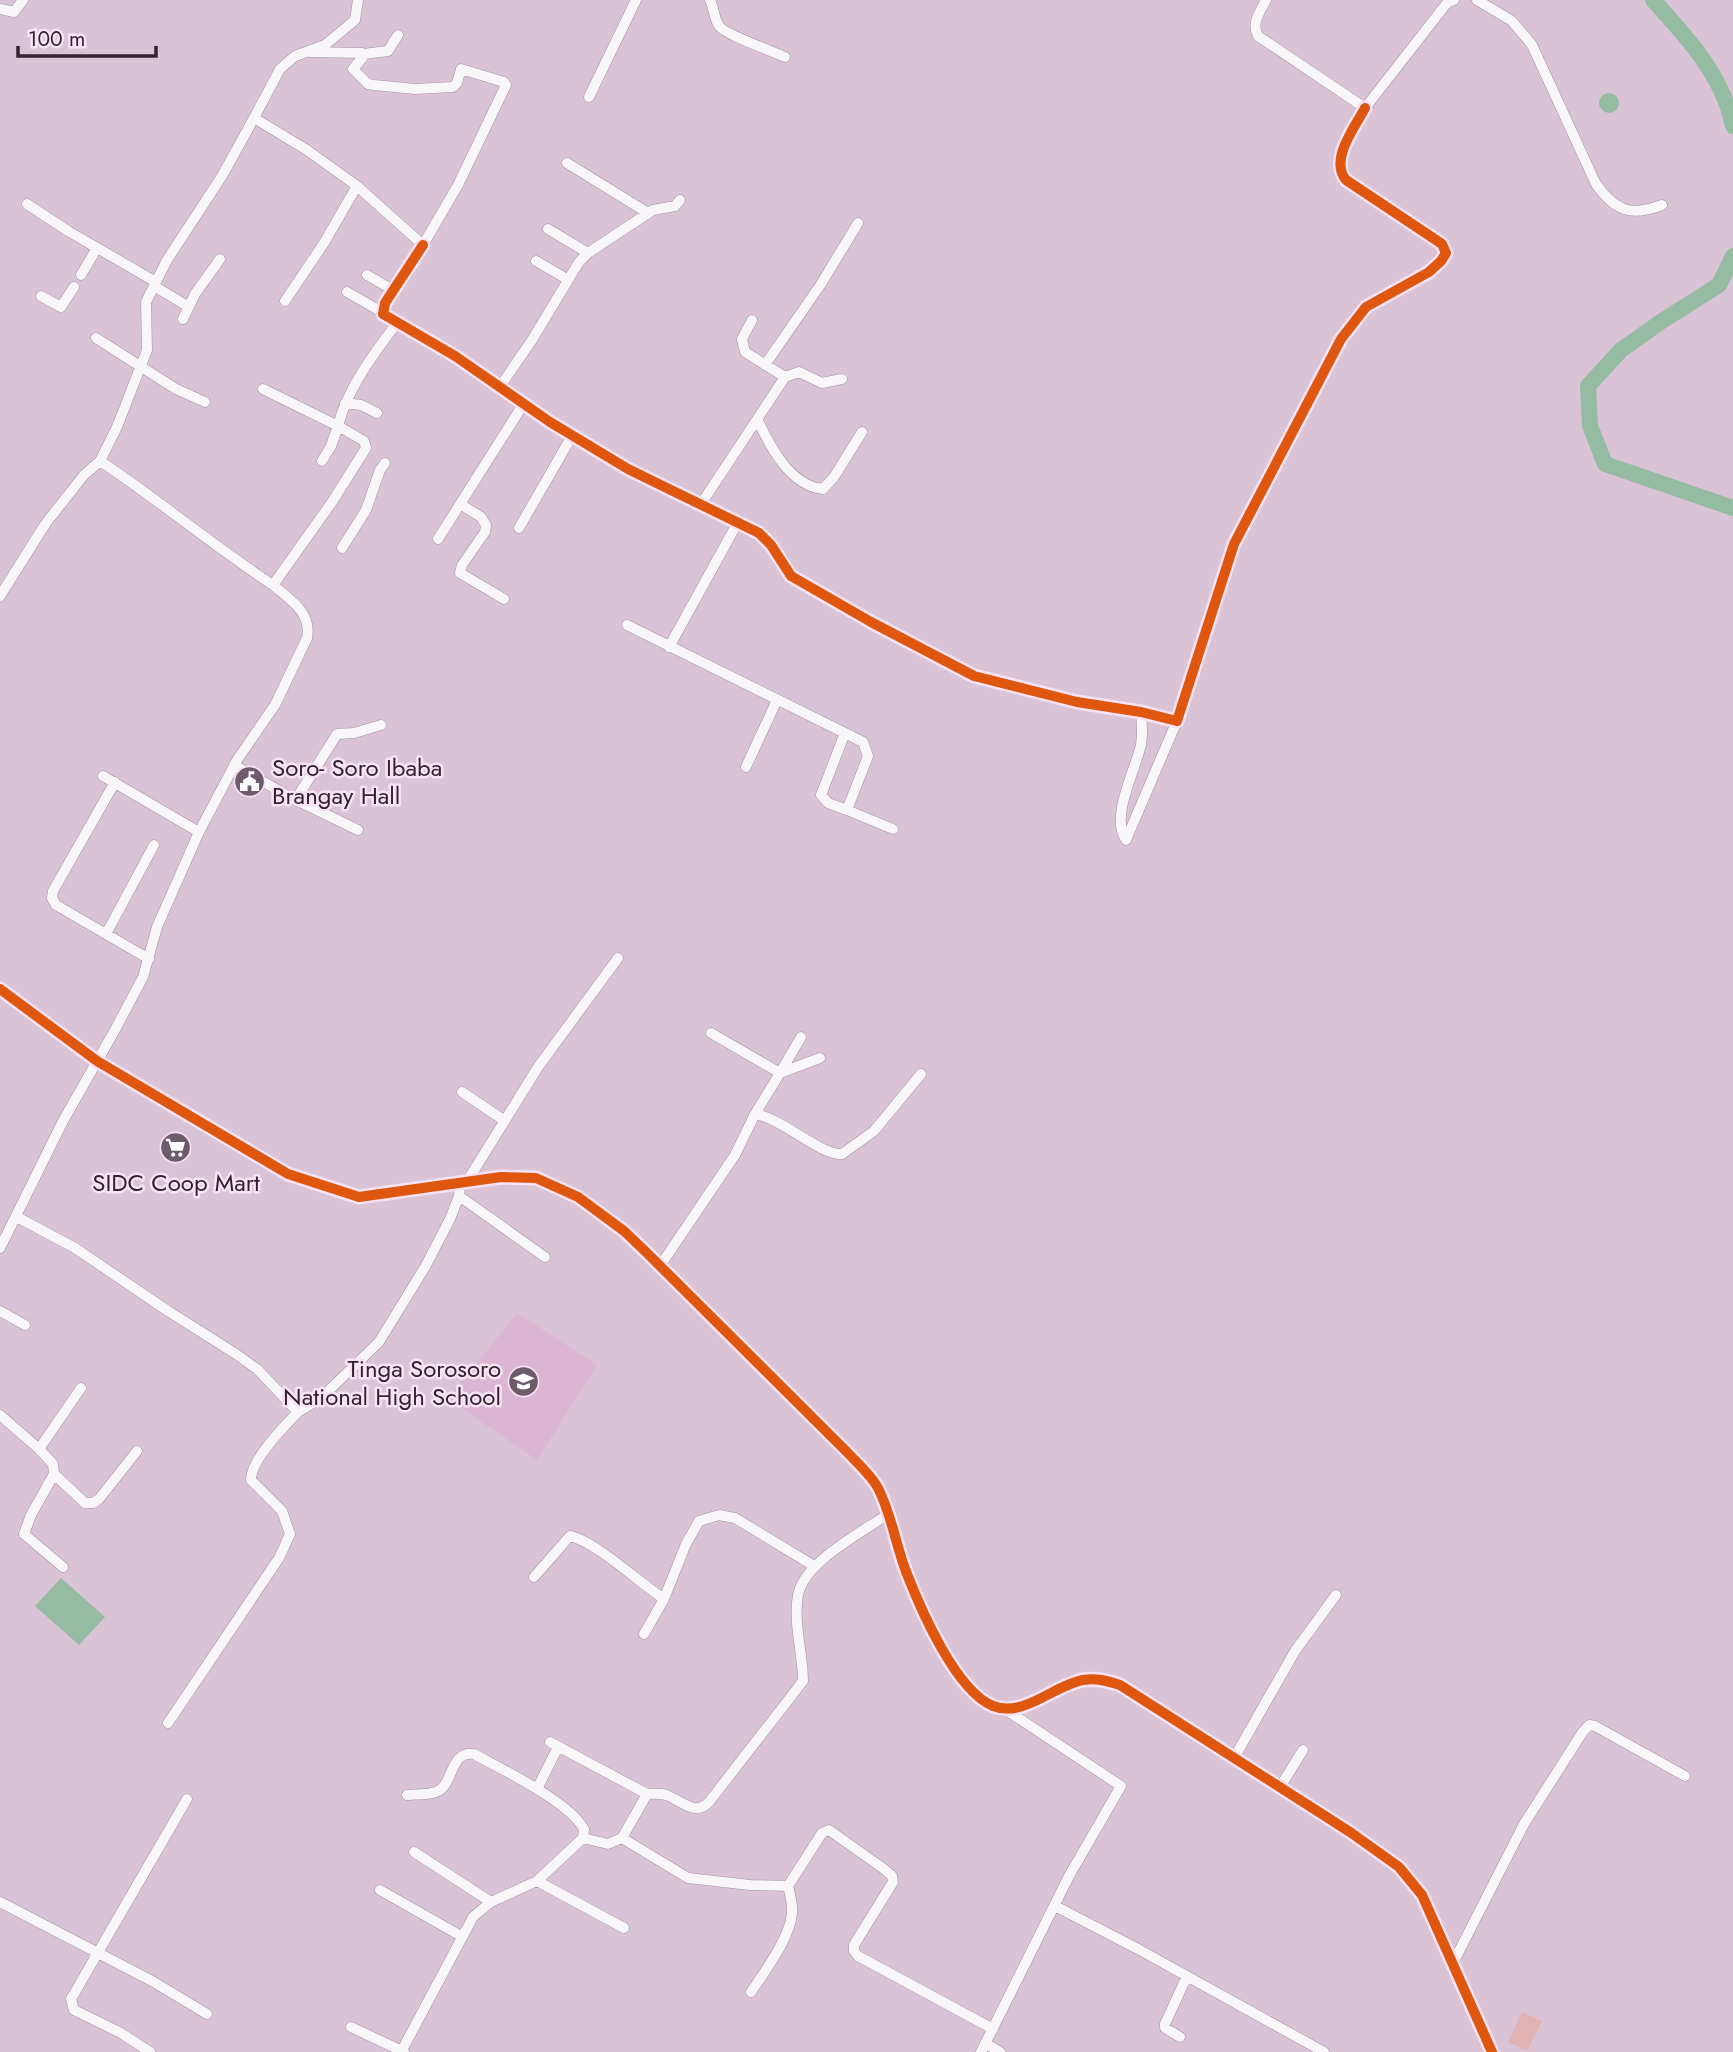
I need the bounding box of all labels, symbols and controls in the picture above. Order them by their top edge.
scale bar [18,14,156,58]
text: 100 m [28,24,85,54]
place label: Soro- Soro Ibaba Brangay Hall [272,750,442,813]
public building icon: Soro- Soro Ibaba Brangay Hall [232,764,266,798]
supermarket icon: SIDC Coop Mart [159,1131,193,1165]
place label: SIDC Coop Mart [92,1165,260,1200]
place label: Tinga Sorosoro National High School [283,1351,501,1414]
school or university icon: Tinga Sorosoro National High School [507,1365,541,1399]

